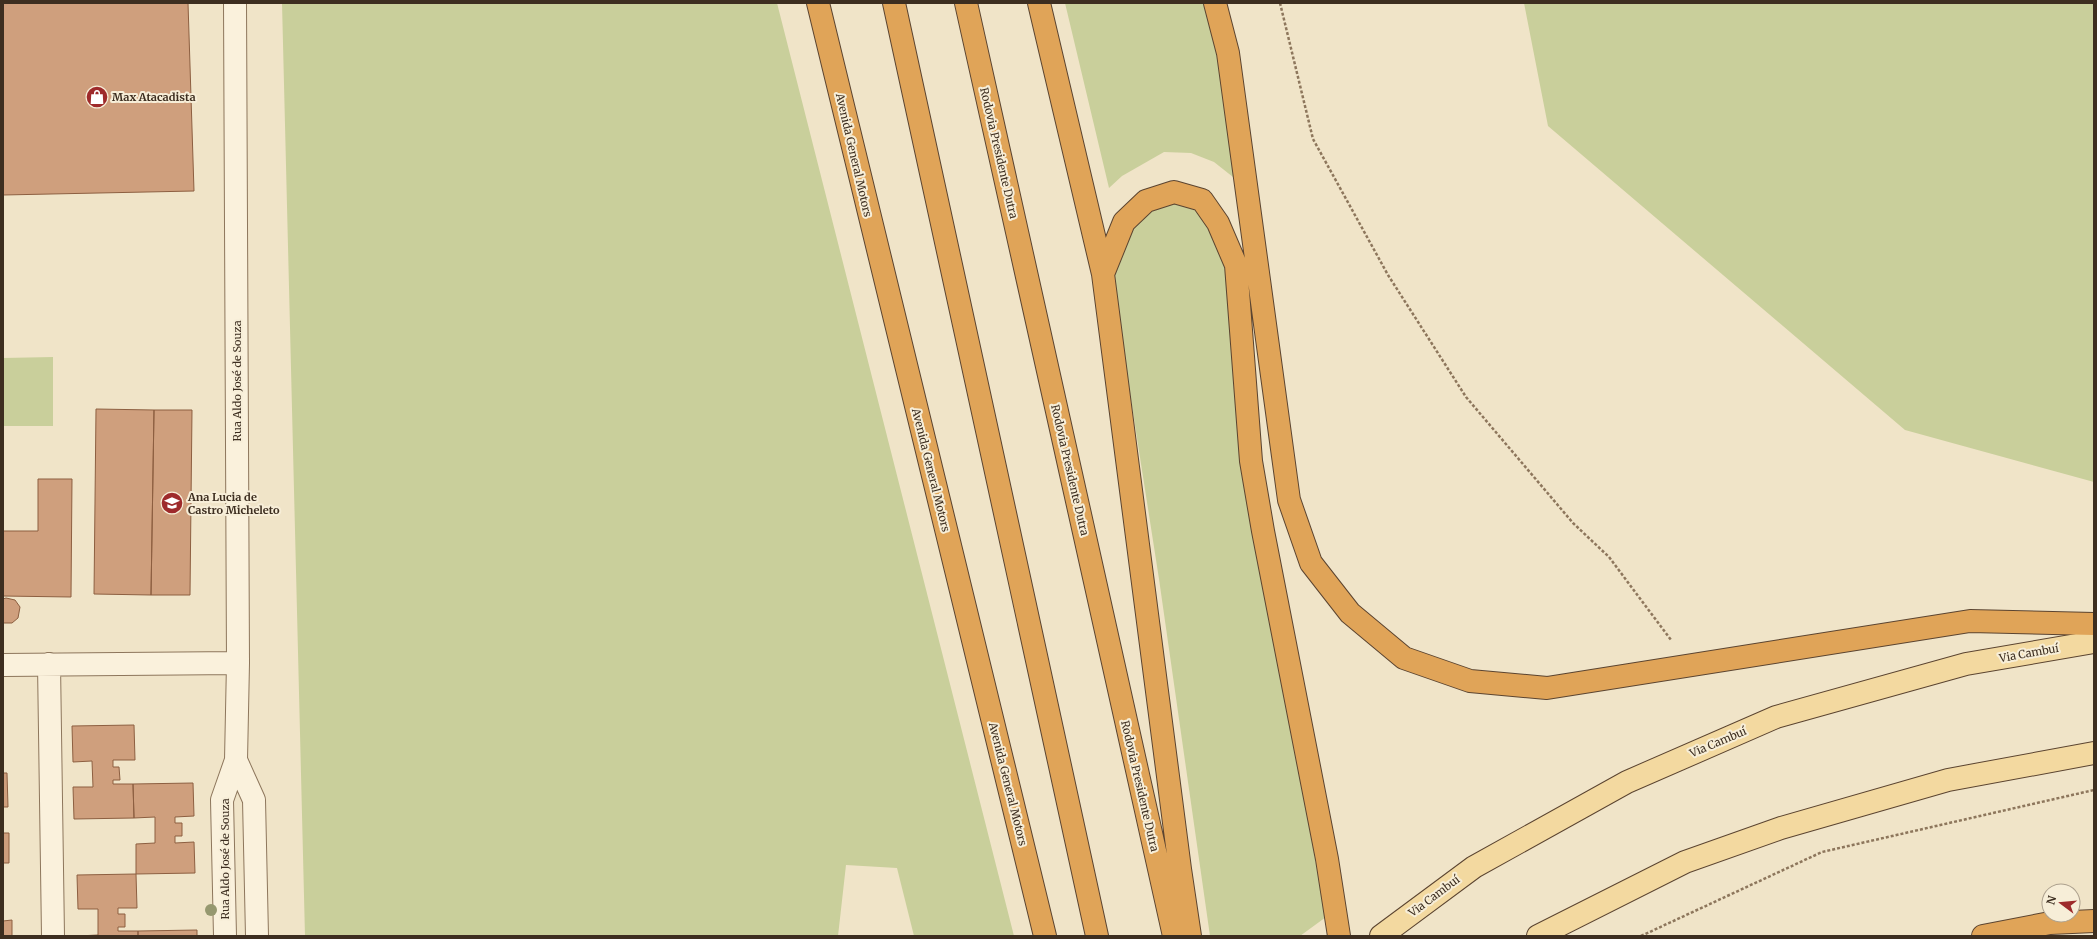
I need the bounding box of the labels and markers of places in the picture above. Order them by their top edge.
shop icon: Max Atacadista [84,84,110,110]
place label: Max Atacadista [112,90,196,104]
school or university icon: Ana Lucia de Castro Micheleto [159,490,185,516]
place label: Ana Lucia de Castro Micheleto [187,490,280,517]

